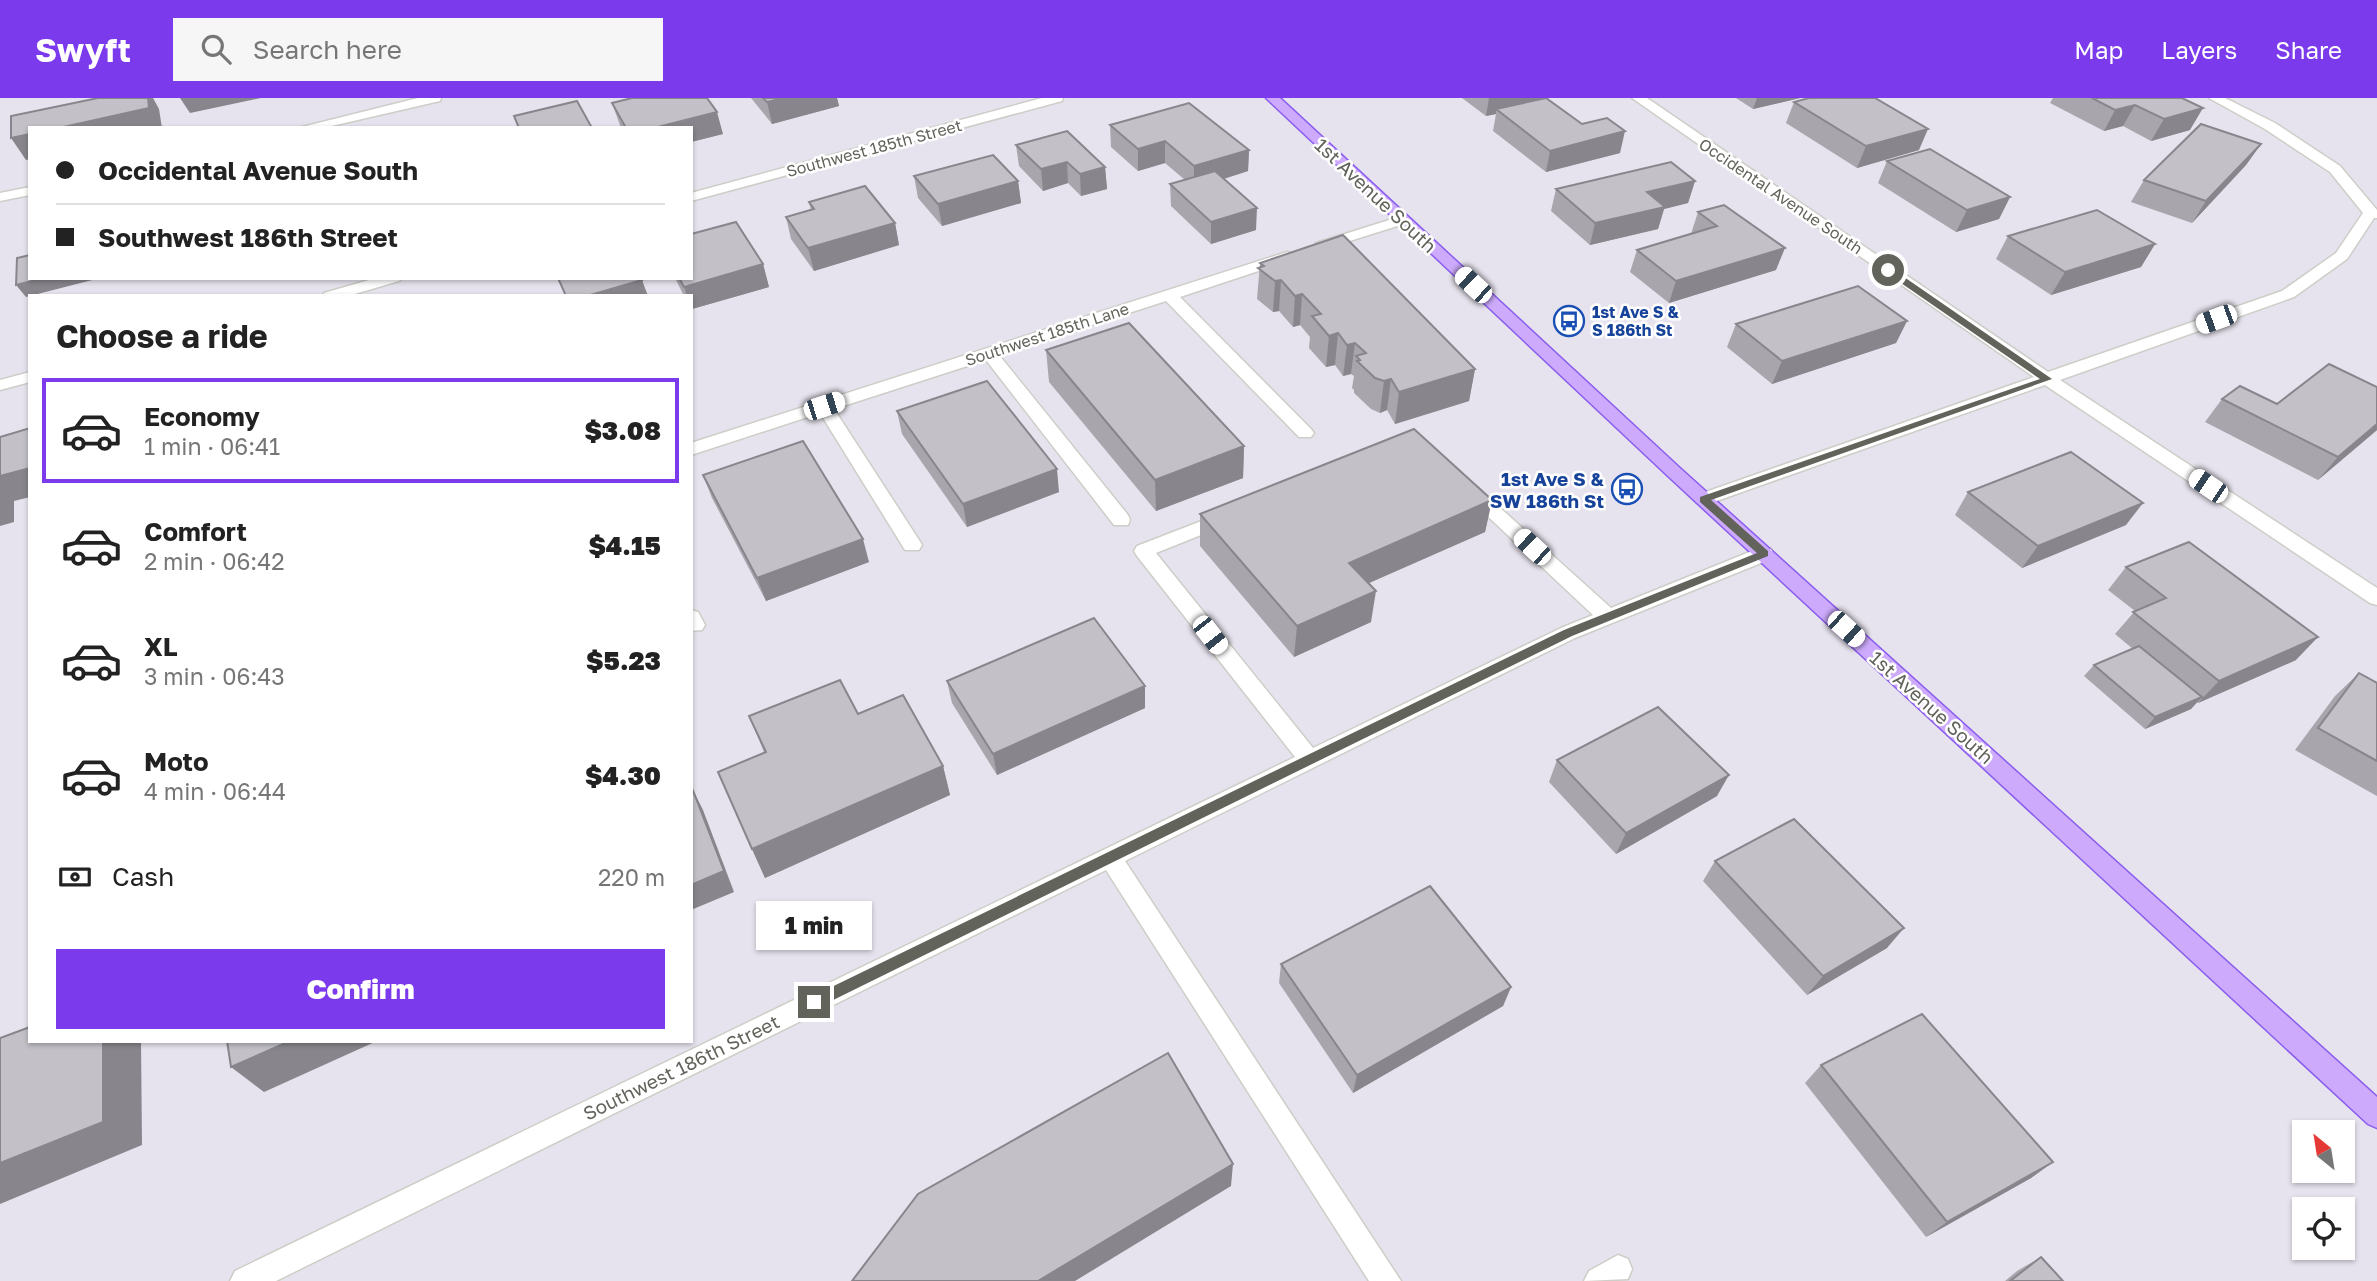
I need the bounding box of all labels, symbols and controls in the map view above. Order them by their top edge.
search box [173,18,663,81]
text: Swyft [35,30,131,69]
icon: search [197,30,235,68]
text: Search here [253,34,402,65]
text: Map [2074,35,2123,64]
text: Layers [2161,35,2237,64]
text: Share [2275,35,2342,64]
street label: Southwest 185th Street [784,115,964,181]
street label: 1st Avenue South [1310,133,1442,257]
street label: Occidental Avenue South [1695,134,1867,258]
text: Occidental Avenue South [98,155,418,186]
text: Southwest 186th Street [98,222,398,253]
route start [1872,254,1904,286]
car [1451,263,1496,307]
street label: Southwest 185th Lane [963,298,1131,370]
place label: 1st Ave S & S 186th St [1592,302,1679,340]
car [2193,302,2240,336]
bus stop icon: 1st Ave S & S 186th St [1552,304,1586,338]
text: Choose a ride [56,317,268,355]
car [801,390,848,422]
icon: car [60,399,123,462]
text: Economy [144,401,260,432]
text: $3.08 [584,415,661,446]
text: 1 min · 06:41 [144,432,280,460]
car [2185,466,2232,506]
place label: 1st Ave S & SW 186th St [1490,467,1604,512]
bus stop icon: 1st Ave S & SW 186th St [1610,472,1644,506]
icon: car [60,514,123,577]
text: Comfort [144,516,247,547]
car [1510,525,1555,569]
text: $4.15 [588,530,661,561]
text: 2 min · 06:42 [144,547,285,575]
car [1824,607,1869,651]
car [1189,612,1232,658]
icon: car [60,629,123,692]
text: XL [144,631,178,662]
text: $5.23 [586,645,661,676]
street label: 1st Avenue South [1866,646,1998,768]
text: 3 min · 06:43 [144,662,285,690]
icon: car [60,744,123,807]
text: Moto [144,746,209,777]
text: $4.30 [585,760,661,791]
text: 4 min · 06:44 [144,777,286,805]
icon: cash [56,858,94,896]
text: Cash [112,861,174,892]
text: 220 m [598,863,665,891]
callout: 1 min [756,900,872,950]
text: 1 min [785,911,843,939]
button: Confirm [56,949,665,1029]
route end [798,986,830,1018]
street label: Southwest 186th Street [579,1009,783,1125]
north arrow [2292,1120,2356,1183]
map controls [2292,1120,2355,1260]
button: locate [2292,1197,2355,1260]

